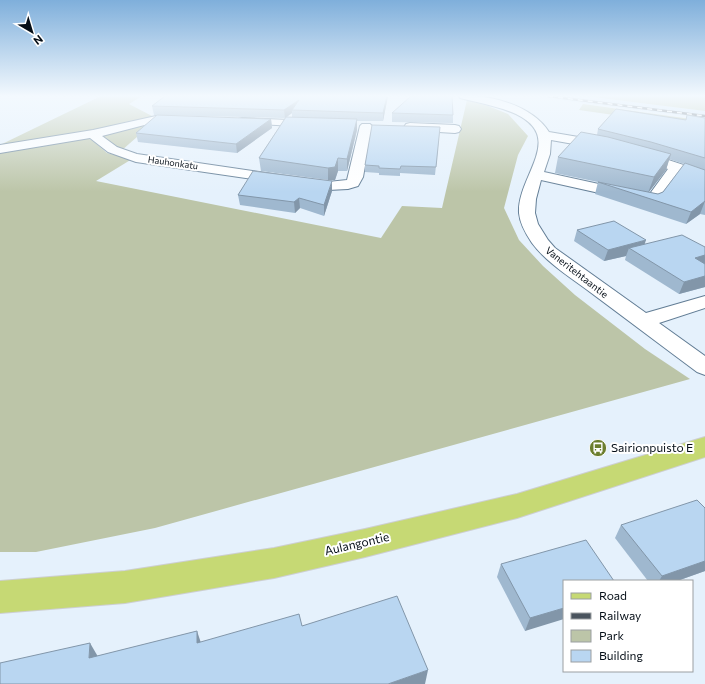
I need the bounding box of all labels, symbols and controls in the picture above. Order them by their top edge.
north arrow [12,12,52,52]
text: N [31,33,46,48]
street label: Hauhonkatu [147,154,199,171]
street label: Vaneritehtaantie [543,244,611,300]
bus stop icon: Sairionpuisto E [588,438,608,458]
place label: Sairionpuisto E [611,440,693,454]
street label: Aulangontie [323,529,390,557]
legend [563,580,693,672]
text: Road [599,588,627,602]
text: Railway [599,608,641,622]
text: Park [599,628,625,642]
text: Building [599,648,643,662]

